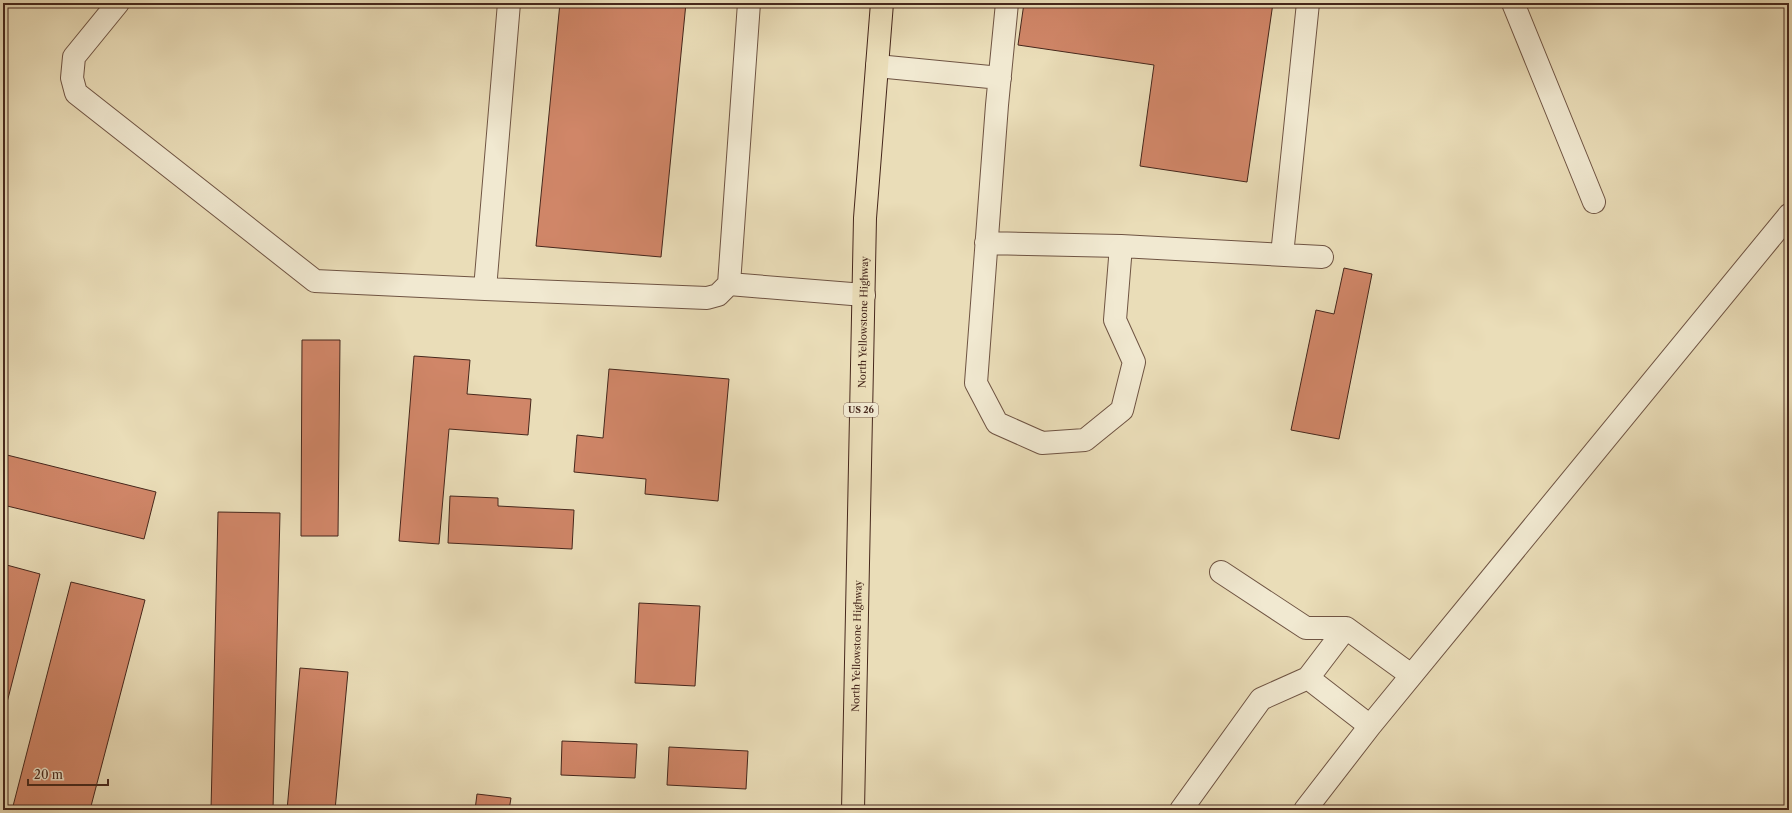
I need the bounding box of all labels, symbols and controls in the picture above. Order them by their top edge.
street label: North Yellowstone Highway [856,256,871,388]
road number: US 26 [844,403,878,417]
street label: North Yellowstone Highway [849,579,865,712]
scale bar [28,761,108,787]
text: 20 m [34,767,63,782]

